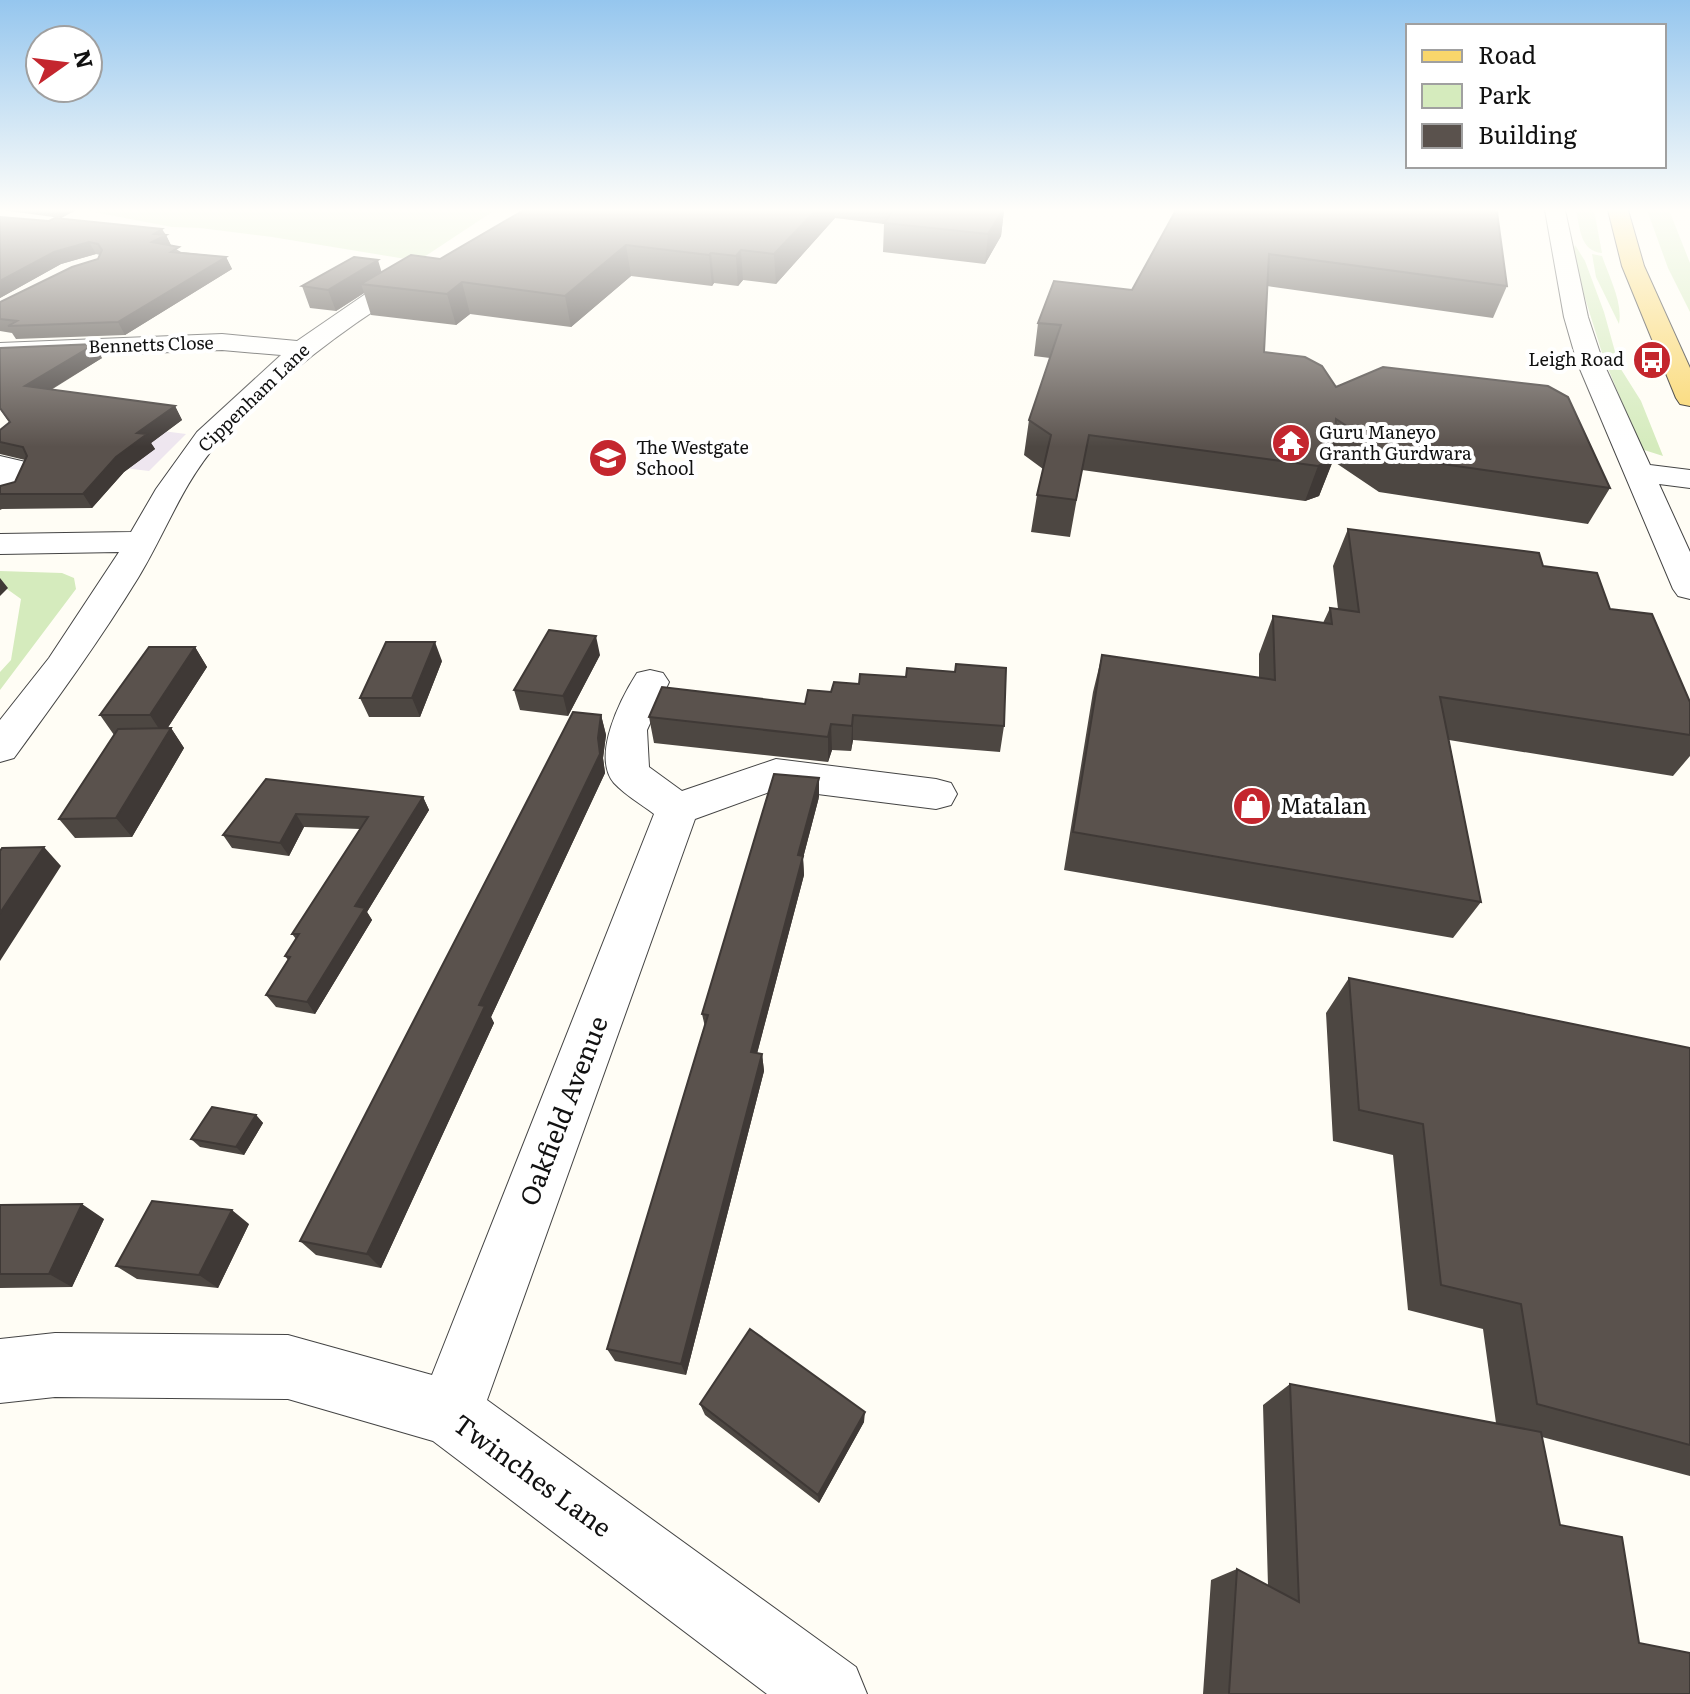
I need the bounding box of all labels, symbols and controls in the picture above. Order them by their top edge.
north arrow [24,24,104,104]
legend [1406,24,1666,168]
text: Road [1478,36,1537,71]
text: N [67,46,103,72]
text: Park [1478,76,1531,111]
text: Building [1478,116,1577,151]
street label: Bennetts Close [88,328,214,359]
street label: Cippenham Lane [191,336,315,457]
bus stop icon: Leigh Road [1631,339,1673,381]
place label: Leigh Road [1528,345,1624,372]
place label: Guru Maneyo Granth Gurdwara [1319,418,1472,466]
temple icon: Guru Maneyo Granth Gurdwara [1270,422,1312,464]
place label: The Westgate School [636,433,749,481]
school or university icon: The Westgate School [587,437,629,479]
shop icon: Matalan [1231,785,1273,827]
place label: Matalan [1280,788,1367,821]
street label: Oakfield Avenue [508,1010,616,1211]
street label: Twinches Lane [446,1403,621,1545]

